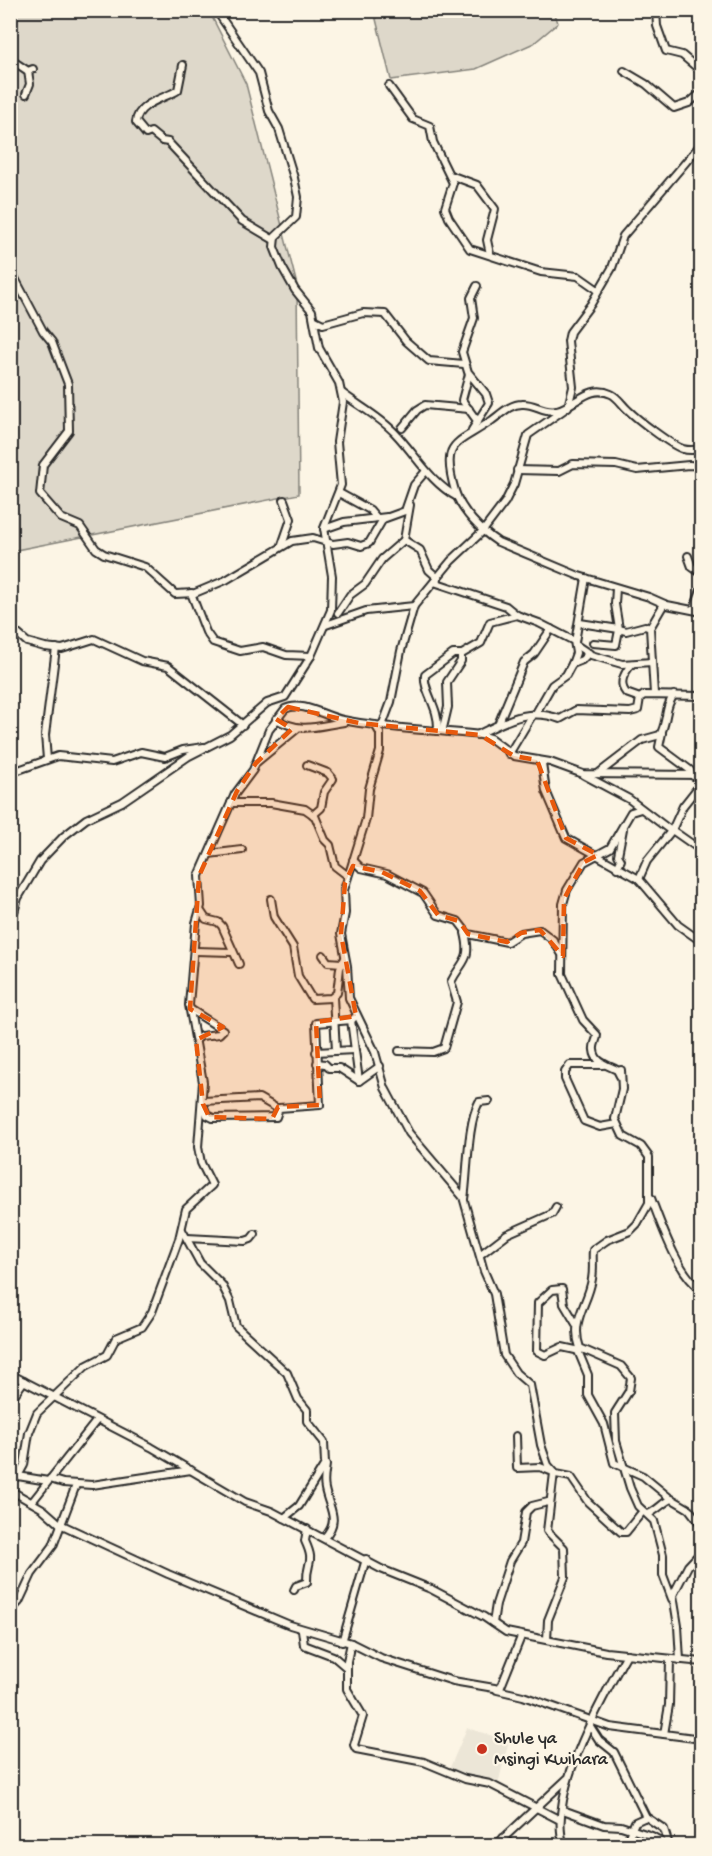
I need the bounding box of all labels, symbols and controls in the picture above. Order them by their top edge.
place label: Shule ya Msingi Kwihara [494,1729,609,1771]
marker: Shule ya Msingi Kwihara [475,1742,489,1756]

